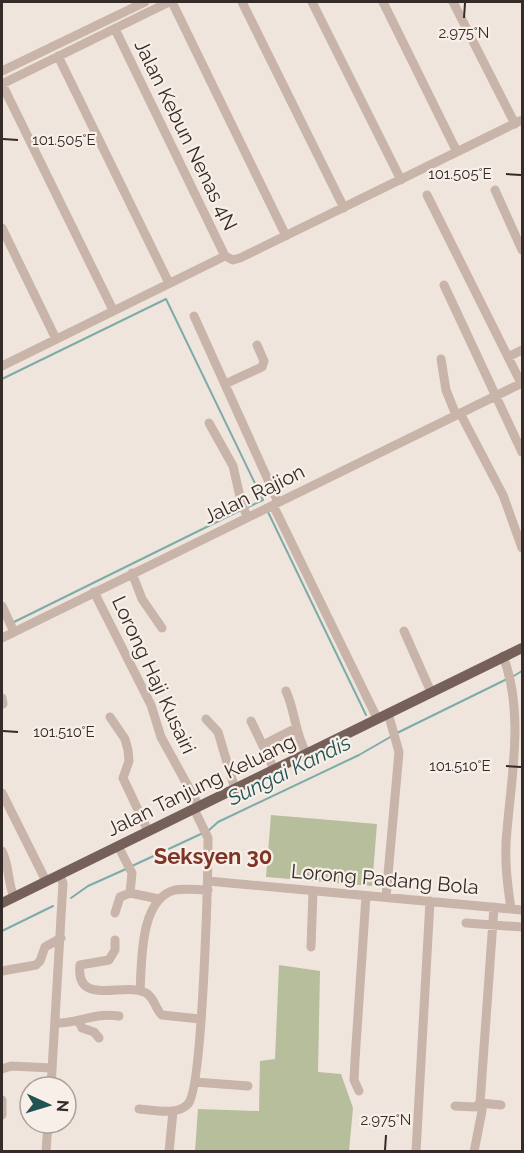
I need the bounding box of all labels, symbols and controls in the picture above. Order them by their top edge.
text: 2.975°N [439,24,489,42]
street label: Jalan Kebun Nenas 4N [129,36,243,234]
text: 101.505°E [32,131,96,149]
text: 101.505°E [428,165,492,183]
street label: Jalan Rajion [199,459,309,529]
street label: Lorong Haji Kusairi [107,592,201,758]
text: 101.510°E [33,723,95,741]
street label: Jalan Tanjung Keluang [103,729,299,841]
water label: Sungai Kandis [222,729,355,811]
text: 101.510°E [429,757,491,775]
district label: Seksyen 30 [154,843,272,869]
street label: Lorong Padang Bola [290,859,480,899]
north arrow [18,1075,78,1135]
text: N [53,1099,72,1113]
text: 2.975°N [361,1111,411,1129]

